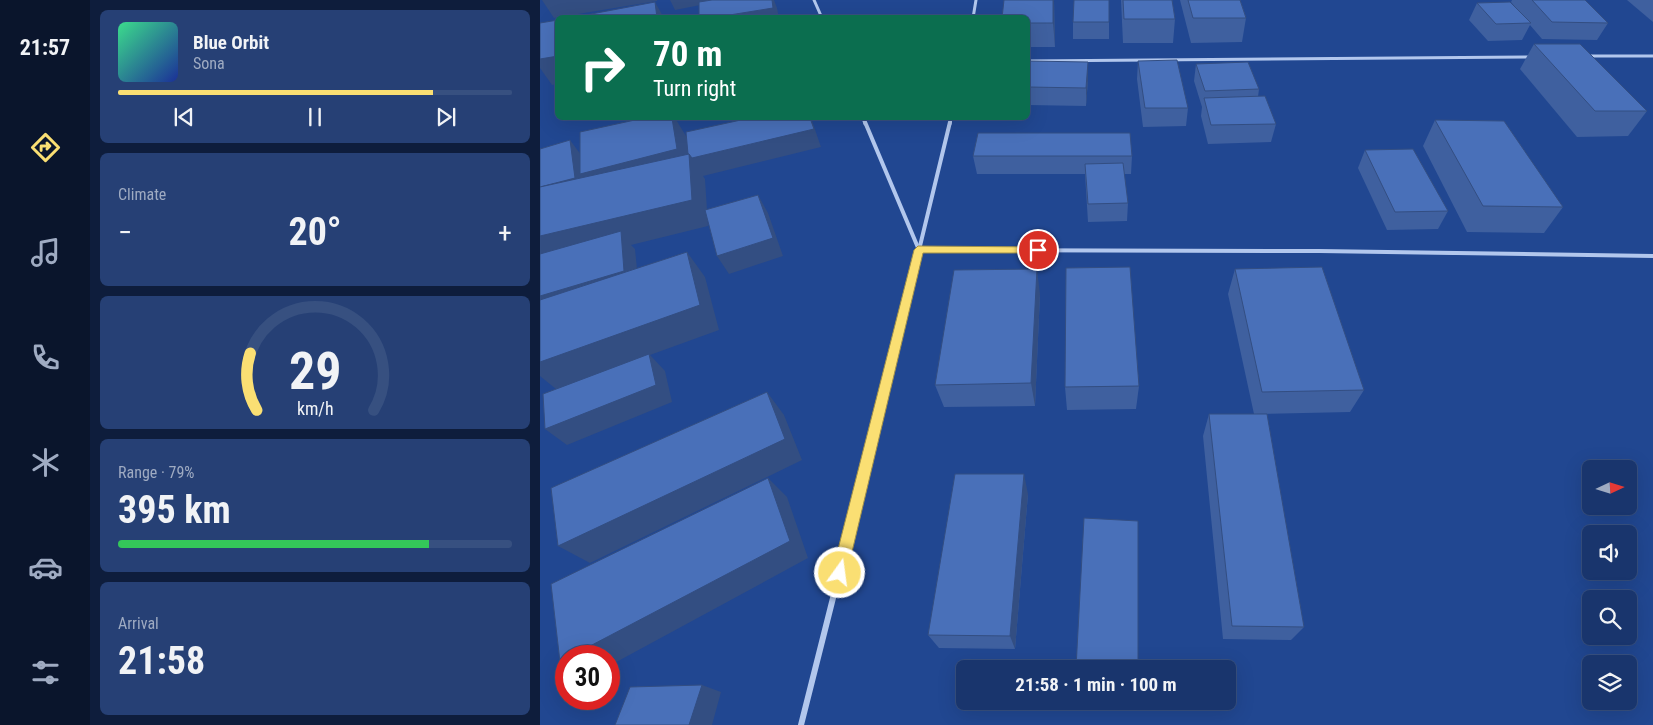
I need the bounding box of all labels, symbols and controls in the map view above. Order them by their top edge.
text: Blue Orbit [193,31,269,54]
text: 70 m [653,34,722,75]
text: 21:57 [20,35,70,60]
icon: right [570,35,635,100]
text: Sona [193,54,225,73]
text: Turn right [653,76,736,101]
icon: previous [170,103,198,131]
icon: pause [301,103,329,131]
icon: next [432,103,460,131]
icon: directions [28,130,63,165]
text: Climate [118,185,166,204]
text: 20° [288,210,342,254]
text: − [118,216,132,249]
text: + [498,216,512,249]
pin [1017,229,1059,271]
icon: music [28,235,63,270]
icon: arrive [1024,236,1052,264]
icon: phone [28,340,63,375]
text: 29 [289,341,341,402]
text: km/h [297,398,333,419]
icon: climate [28,445,63,480]
north arrow [1582,460,1638,515]
map controls [1582,460,1637,710]
text: Range · 79% [118,463,194,482]
text: 395 km [118,488,231,532]
button: sound [1582,525,1637,580]
position arrow [813,546,865,598]
icon: car [28,550,63,585]
button: search [1582,590,1637,645]
text: Arrival [118,614,159,633]
text: 21:58 [118,639,205,683]
speed limit sign: 30 [555,645,620,710]
icon: filters [28,655,63,690]
button: layers [1582,655,1637,710]
text: 21:58 · 1 min · 100 m [1015,673,1177,696]

